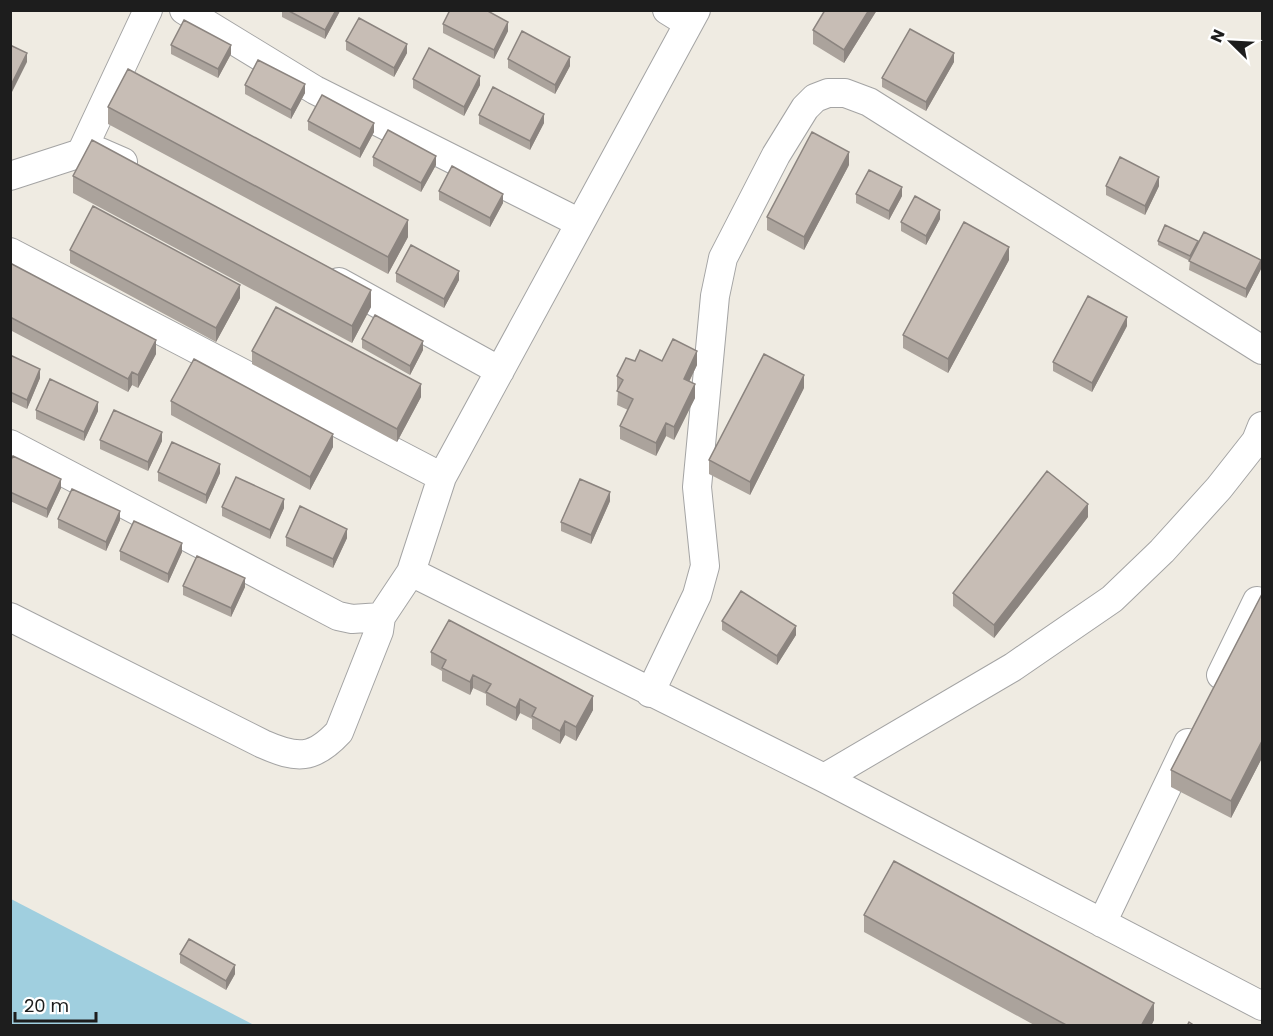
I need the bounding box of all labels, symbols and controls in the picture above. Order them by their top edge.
north arrow [1201,12,1261,72]
text: N [1205,26,1231,46]
scale bar [15,985,96,1023]
text: 20 m [24,993,69,1018]

